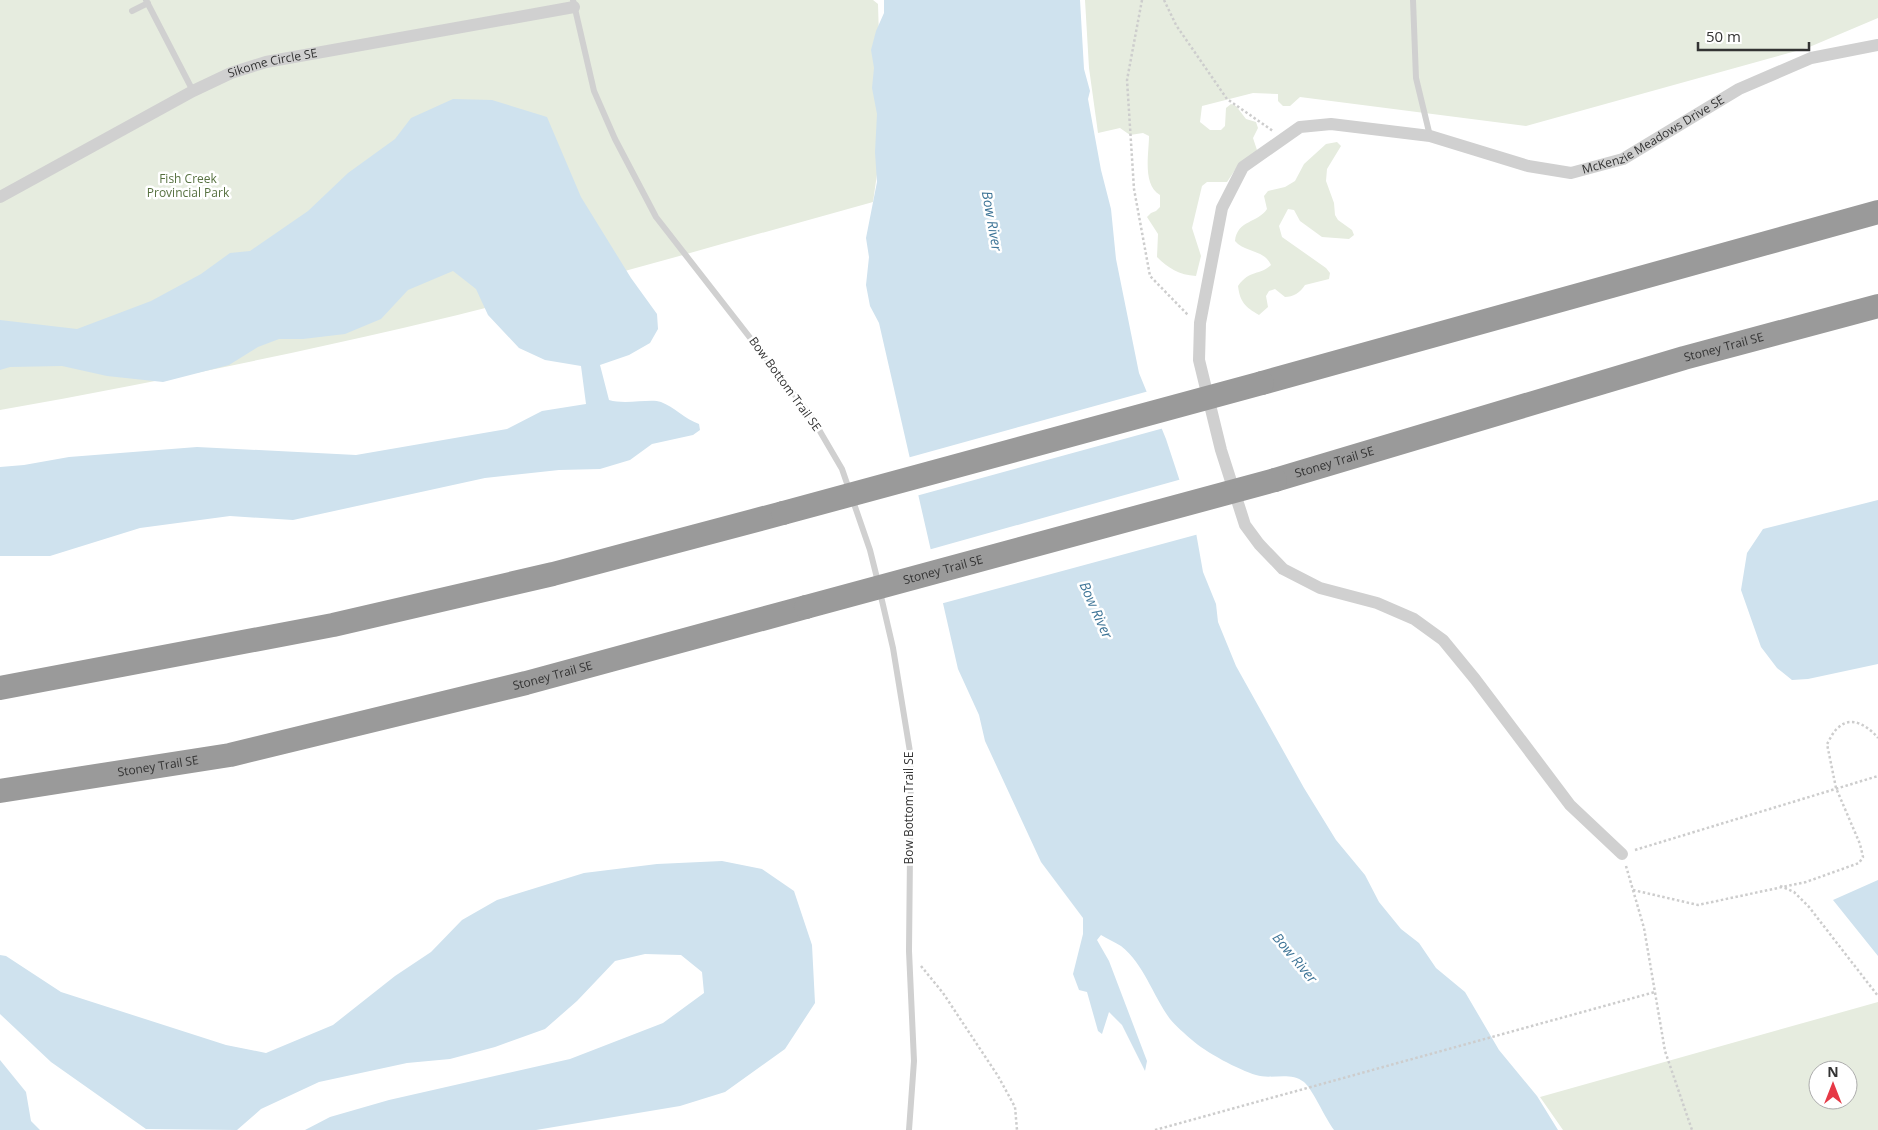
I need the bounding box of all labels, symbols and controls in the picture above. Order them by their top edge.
scale bar [1698,20,1809,52]
text: 50 m [1706,26,1741,46]
street label: Sikome Circle SE [225,44,318,82]
street label: McKenzie Meadows Drive SE [1580,91,1727,178]
park label: Fish Creek Provincial Park [147,170,230,201]
water label: Bow River [978,190,1007,253]
street label: Stoney Trail SE [1682,328,1765,366]
street label: Bow Bottom Trail SE [745,333,825,434]
street label: Stoney Trail SE [1293,442,1376,482]
street label: Stoney Trail SE [901,550,985,588]
water label: Bow River [1075,578,1118,642]
street label: Stoney Trail SE [511,656,594,694]
street label: Stoney Trail SE [116,751,200,781]
street label: Bow Bottom Trail SE [900,752,917,864]
water label: Bow River [1269,928,1322,987]
north arrow [1808,1060,1858,1110]
text: N [1827,1062,1839,1081]

